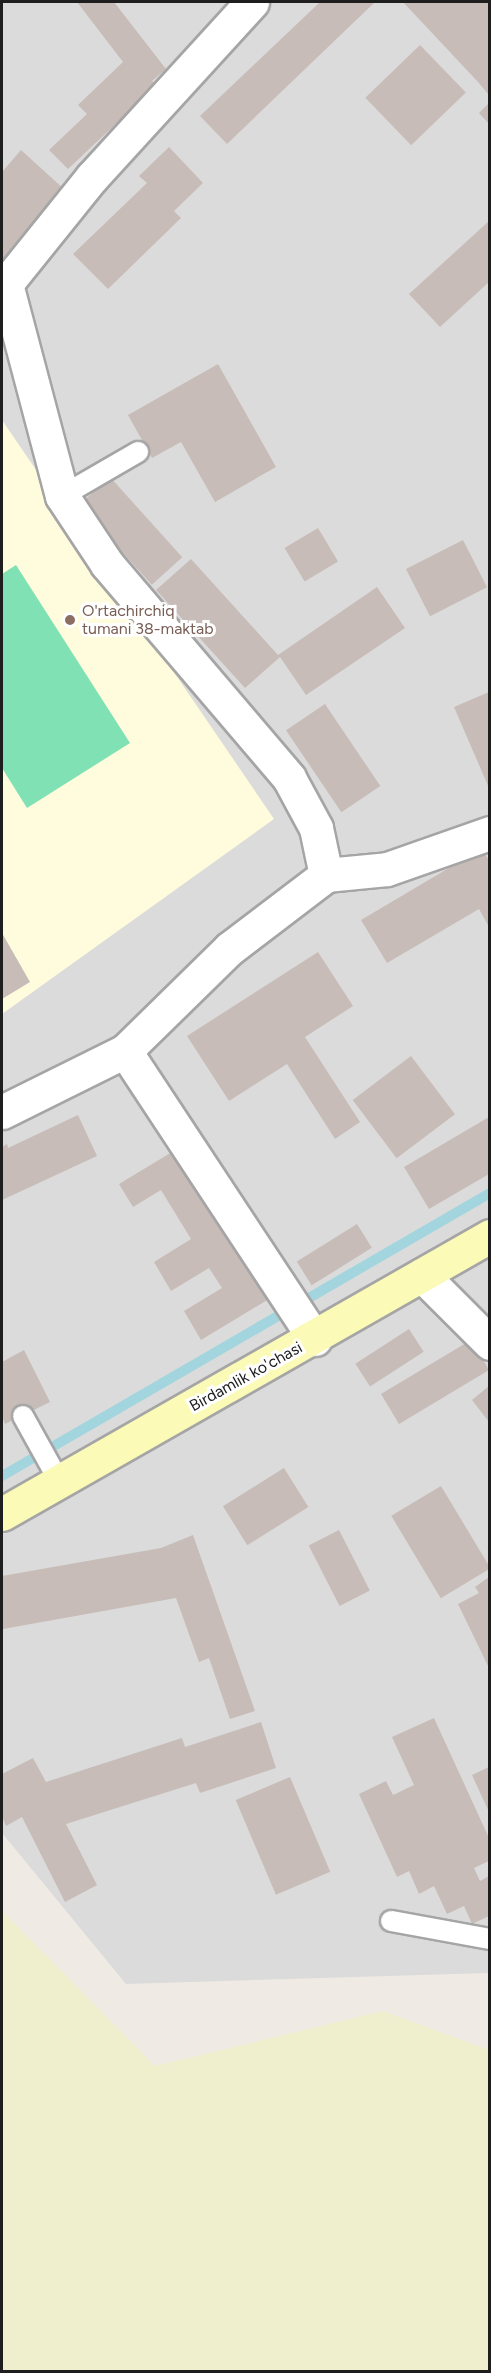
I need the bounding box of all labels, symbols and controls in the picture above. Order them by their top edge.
place label: O'rtachirchiq tumani 38-maktab [82,601,214,639]
marker: O'rtachirchiq tumani 38-maktab [63,613,77,627]
street label: Birdamlik ko'chasi [186,1338,306,1416]

